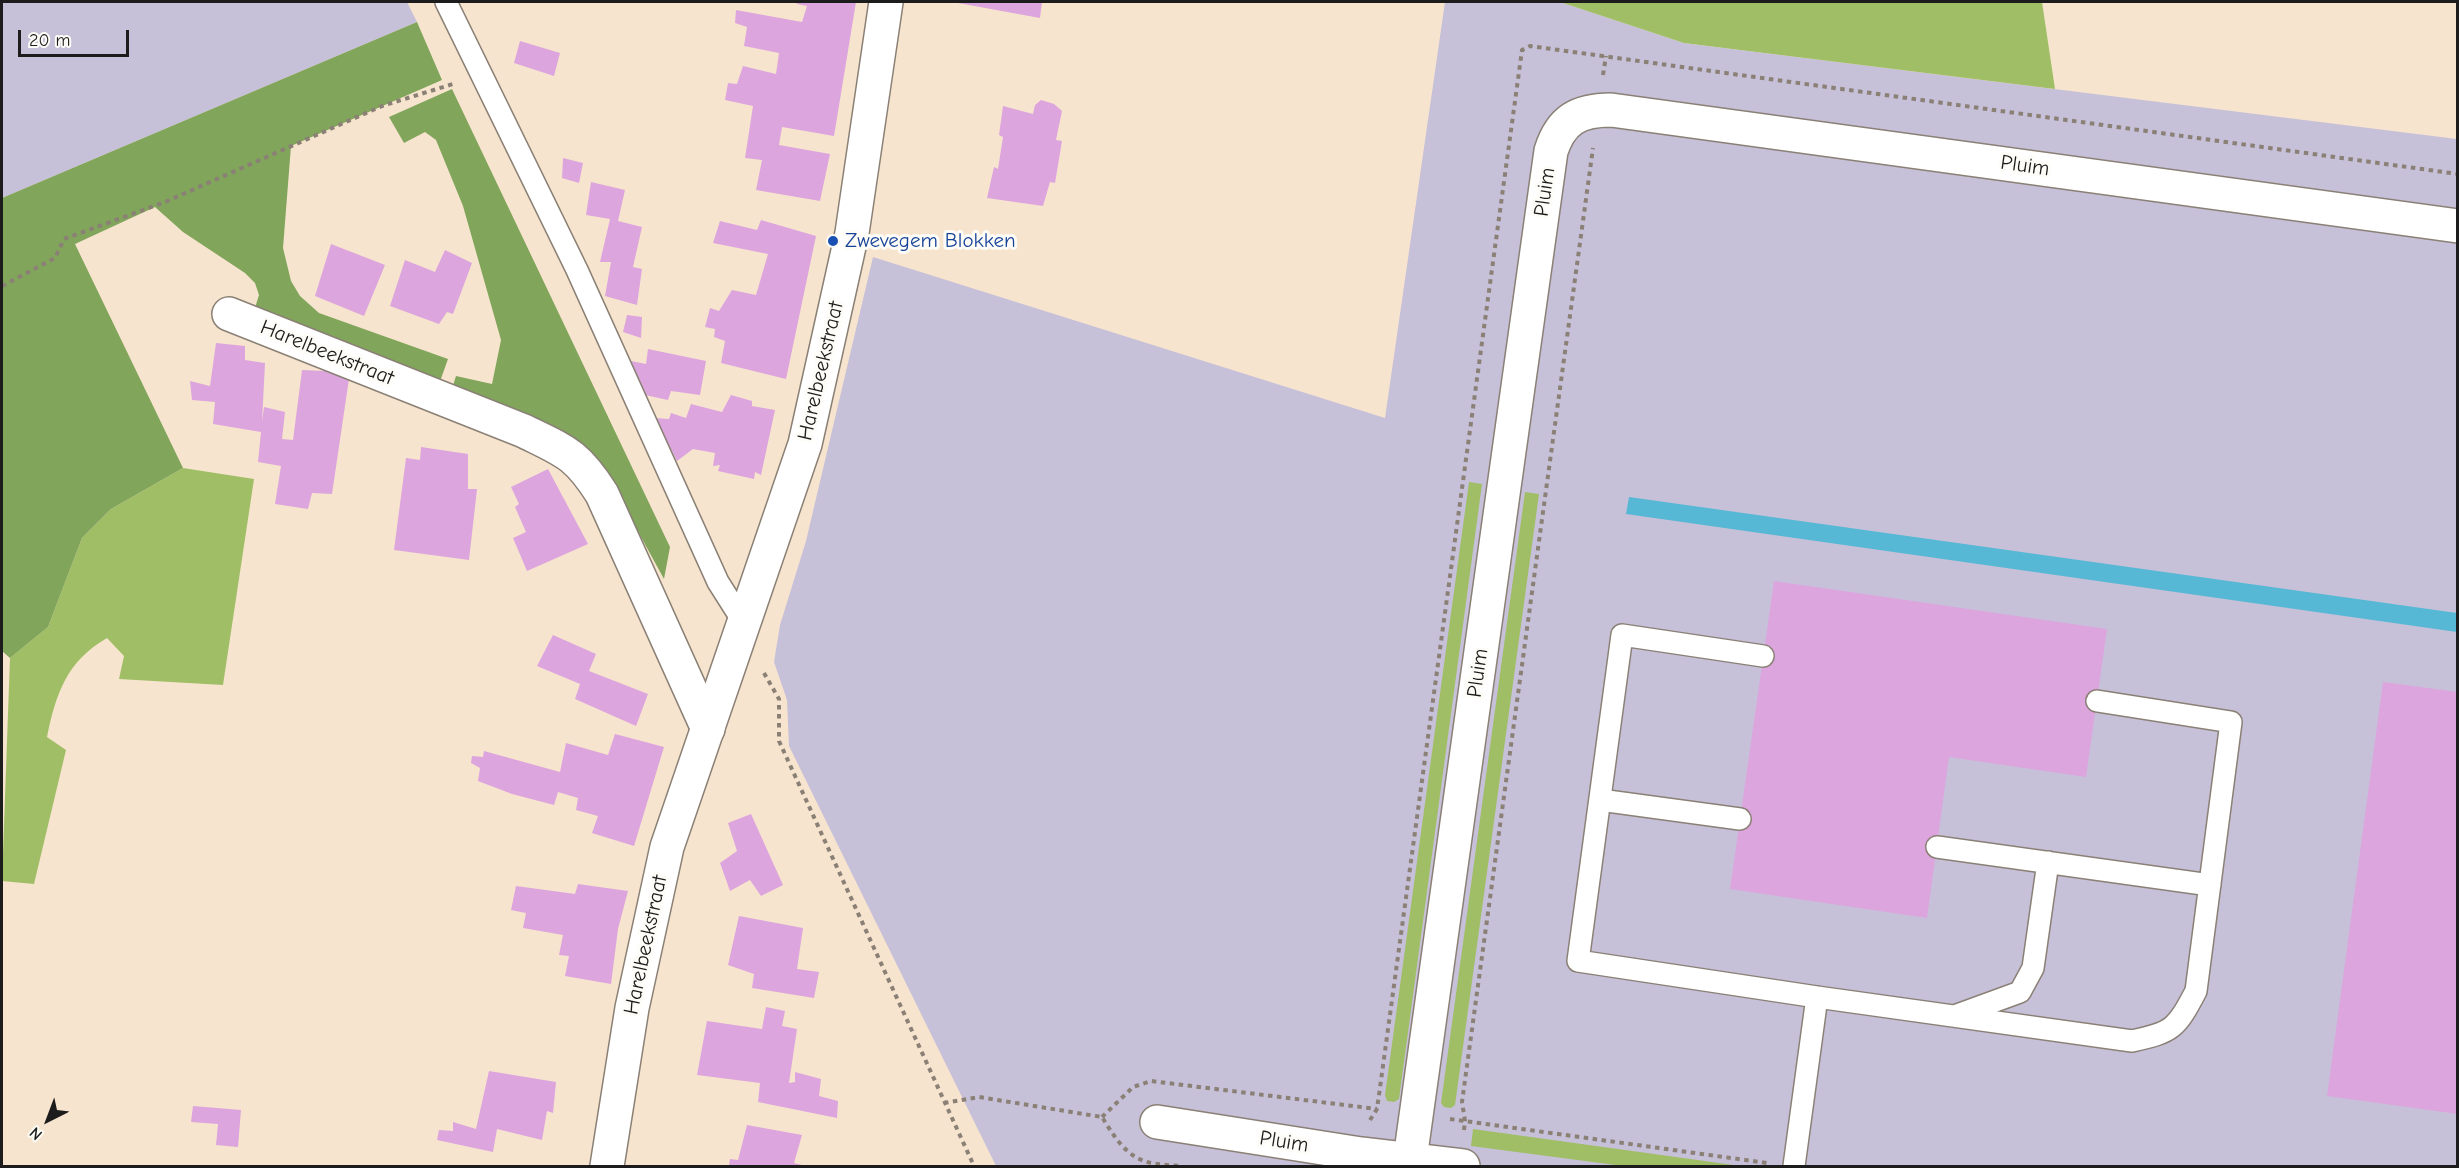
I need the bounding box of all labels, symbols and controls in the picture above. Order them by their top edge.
scale bar [21,18,132,56]
text: 20 m [29,30,70,51]
street label: Pluim [1999,150,2051,182]
street label: Pluim [1529,166,1561,218]
place label: Zwevegem Blokken [845,228,1016,254]
marker: Zwevegem Blokken [826,234,840,248]
street label: Harelbeekstraat [793,299,849,443]
street label: Harelbeekstraat [257,315,397,391]
street label: Pluim [1462,647,1494,699]
street label: Harelbeekstraat [619,873,673,1017]
north arrow [18,1090,78,1150]
text: N [26,1123,46,1144]
street label: Pluim [1258,1126,1310,1158]

